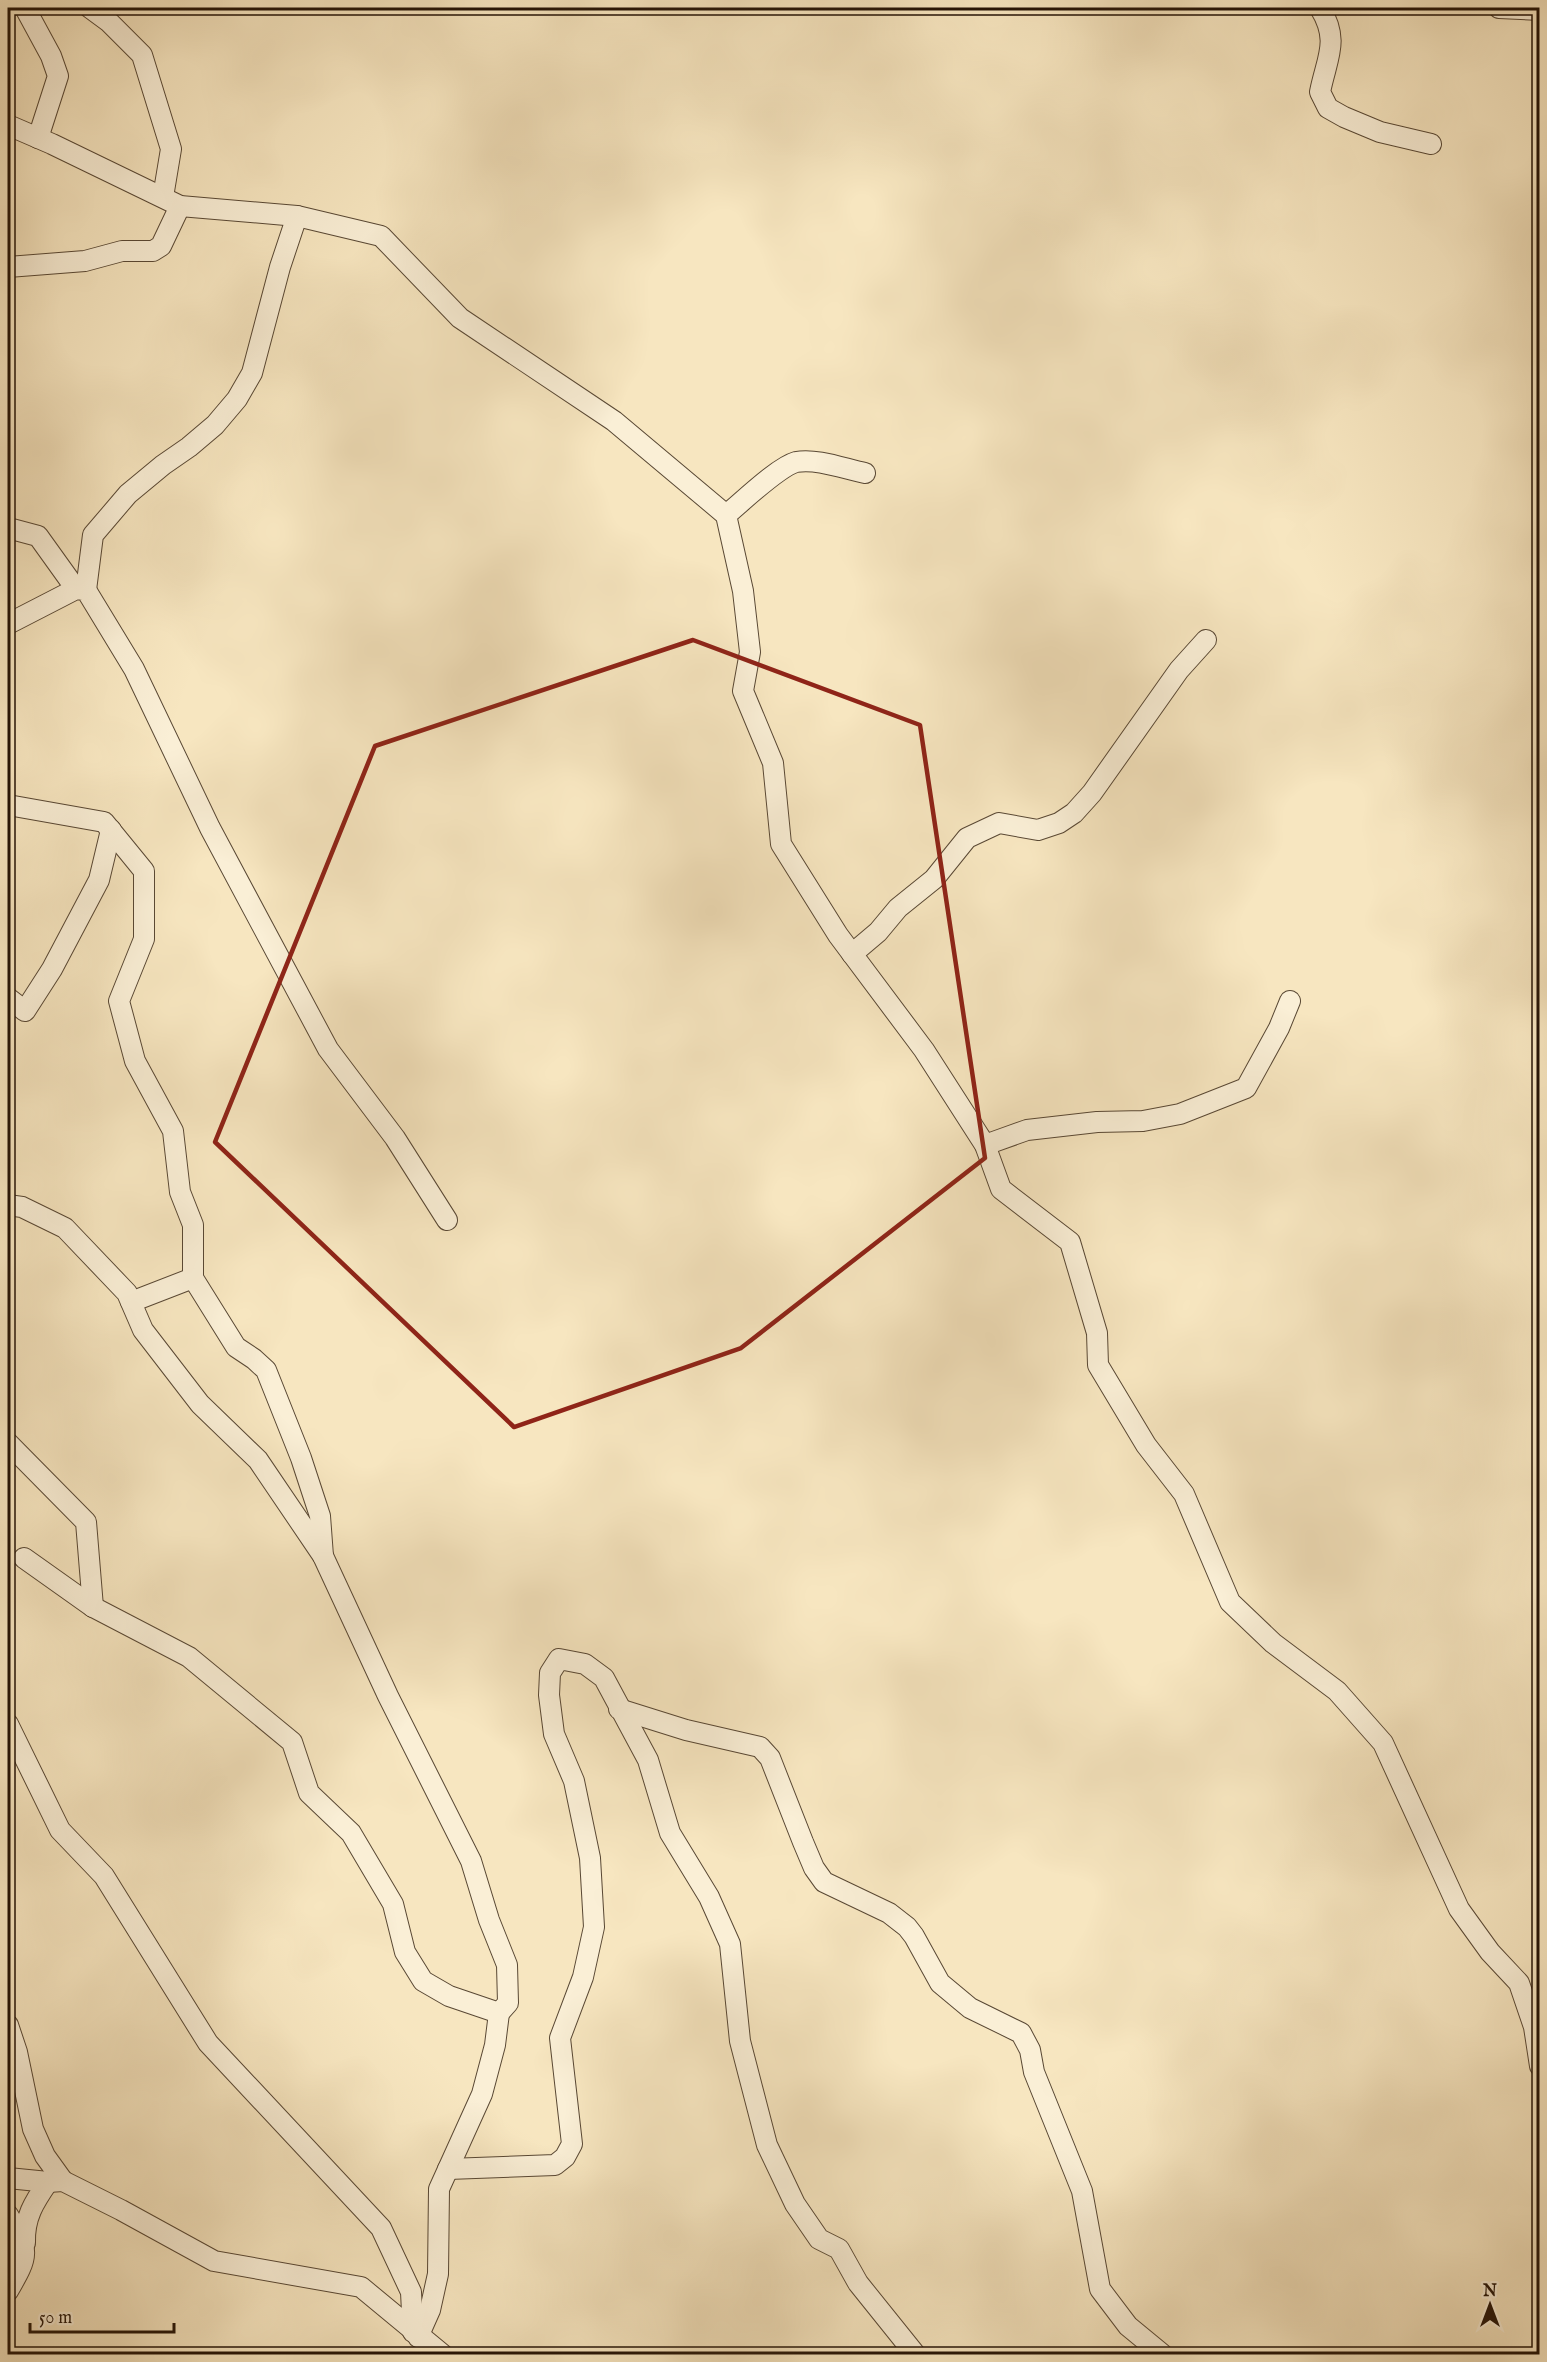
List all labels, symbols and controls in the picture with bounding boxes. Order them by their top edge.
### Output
north arrow [1460,2275,1520,2335]
text: N [1482,2282,1497,2302]
scale bar [30,2296,174,2334]
text: 50 m [39,2307,72,2330]

